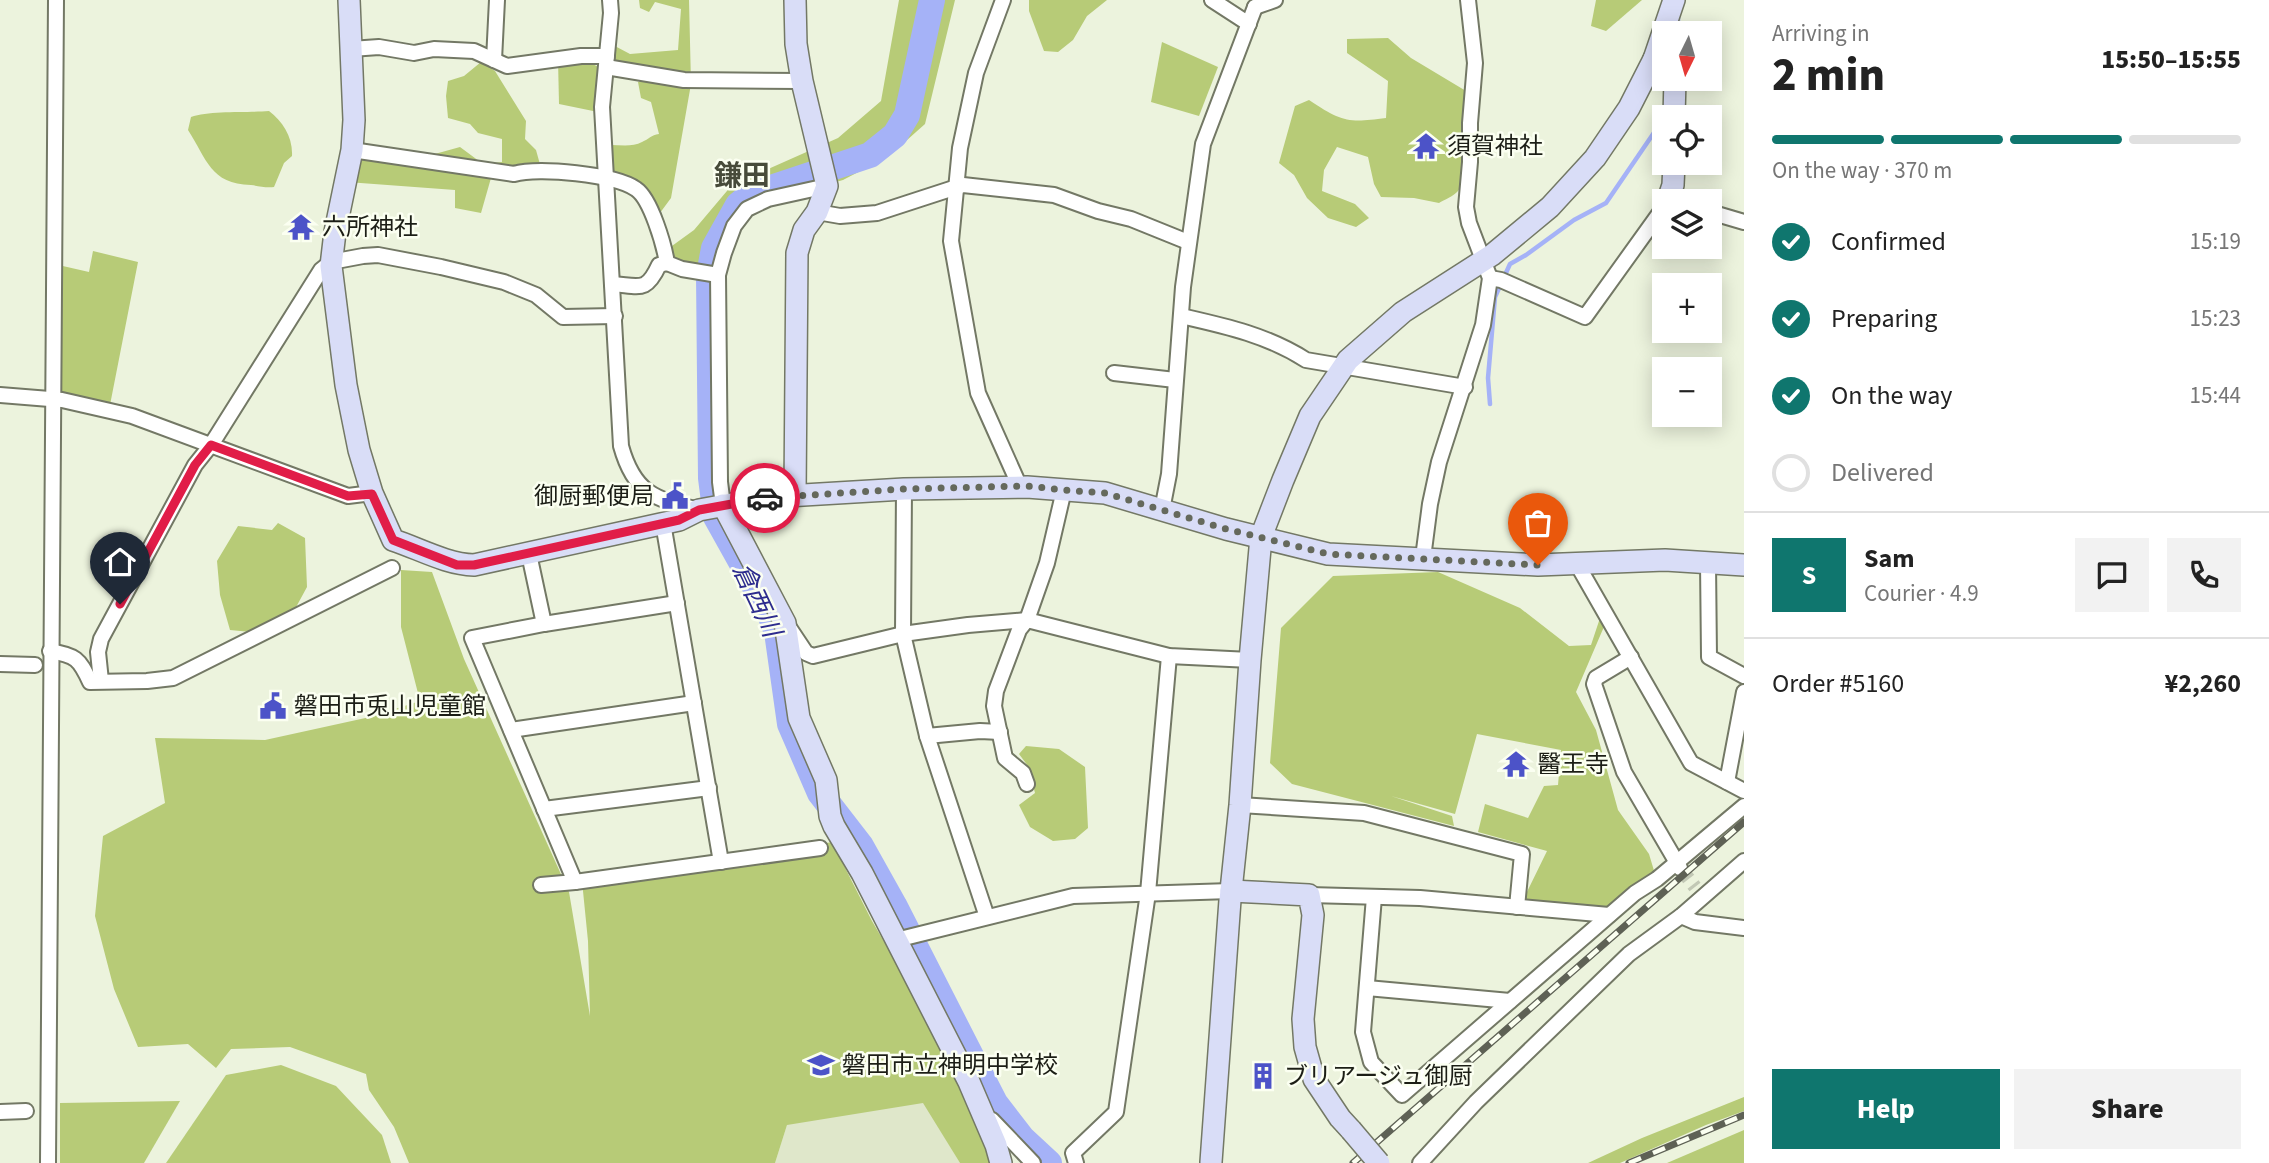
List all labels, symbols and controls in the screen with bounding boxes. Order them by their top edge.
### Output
text: Arriving in [1772,17,1870,50]
north arrow [1652,21,1722,91]
map controls [1652,21,1722,427]
text: 15:50–15:55 [2101,41,2241,78]
text: 2 min [1772,43,1885,108]
button: locate [1652,105,1722,175]
place label: 須賀神社 [1447,129,1543,164]
temple icon: 須賀神社 [1411,131,1441,161]
text: On the way · 370 m [1772,154,1952,187]
district label: 鎌田 [714,156,770,196]
button: layers [1652,189,1722,259]
place label: 六所神社 [322,210,418,245]
temple icon: 六所神社 [286,212,316,242]
icon: check [1772,223,1810,261]
text: Confirmed [1831,223,1946,260]
text: 15:19 [2190,225,2241,258]
button: + [1652,273,1722,343]
icon: check [1772,300,1810,338]
text: Preparing [1831,300,1937,337]
text: 15:23 [2190,302,2241,335]
button: − [1652,357,1722,427]
icon: check [1772,377,1810,415]
text: On the way [1831,377,1952,414]
text: 15:44 [2190,379,2241,412]
text: Delivered [1831,454,1934,491]
courier [730,463,800,533]
place label: 御厨郵便局 [534,479,654,514]
icon: car [746,479,784,517]
public building icon: 御厨郵便局 [660,481,690,511]
pin [1508,493,1568,565]
icon: bag [1519,504,1557,542]
pin [90,532,150,604]
button: chat [2075,538,2149,612]
button: phone [2167,538,2241,612]
text: Sam [1864,540,1914,577]
icon: home [101,543,139,581]
water label: 倉西川 [724,557,792,646]
text: S [1802,557,1816,594]
text: Courier · 4.9 [1864,577,1979,610]
text: Order #5160 [1772,665,1904,702]
text: ¥2,260 [2165,665,2241,702]
place label: 磐田市兎山児童館 [294,689,486,724]
public building icon: 磐田市兎山児童館 [258,691,288,721]
place label: 醫王寺 [1537,747,1609,782]
temple icon: 醫王寺 [1501,749,1531,779]
place label: 磐田市立神明中学校 [842,1048,1058,1083]
school or university icon: 磐田市立神明中学校 [806,1050,836,1080]
place label: ブリアージュ御厨 [1284,1059,1472,1094]
building icon: ブリアージュ御厨 [1248,1061,1278,1091]
button: Help [1772,1069,2000,1149]
button: Share [2014,1069,2241,1149]

